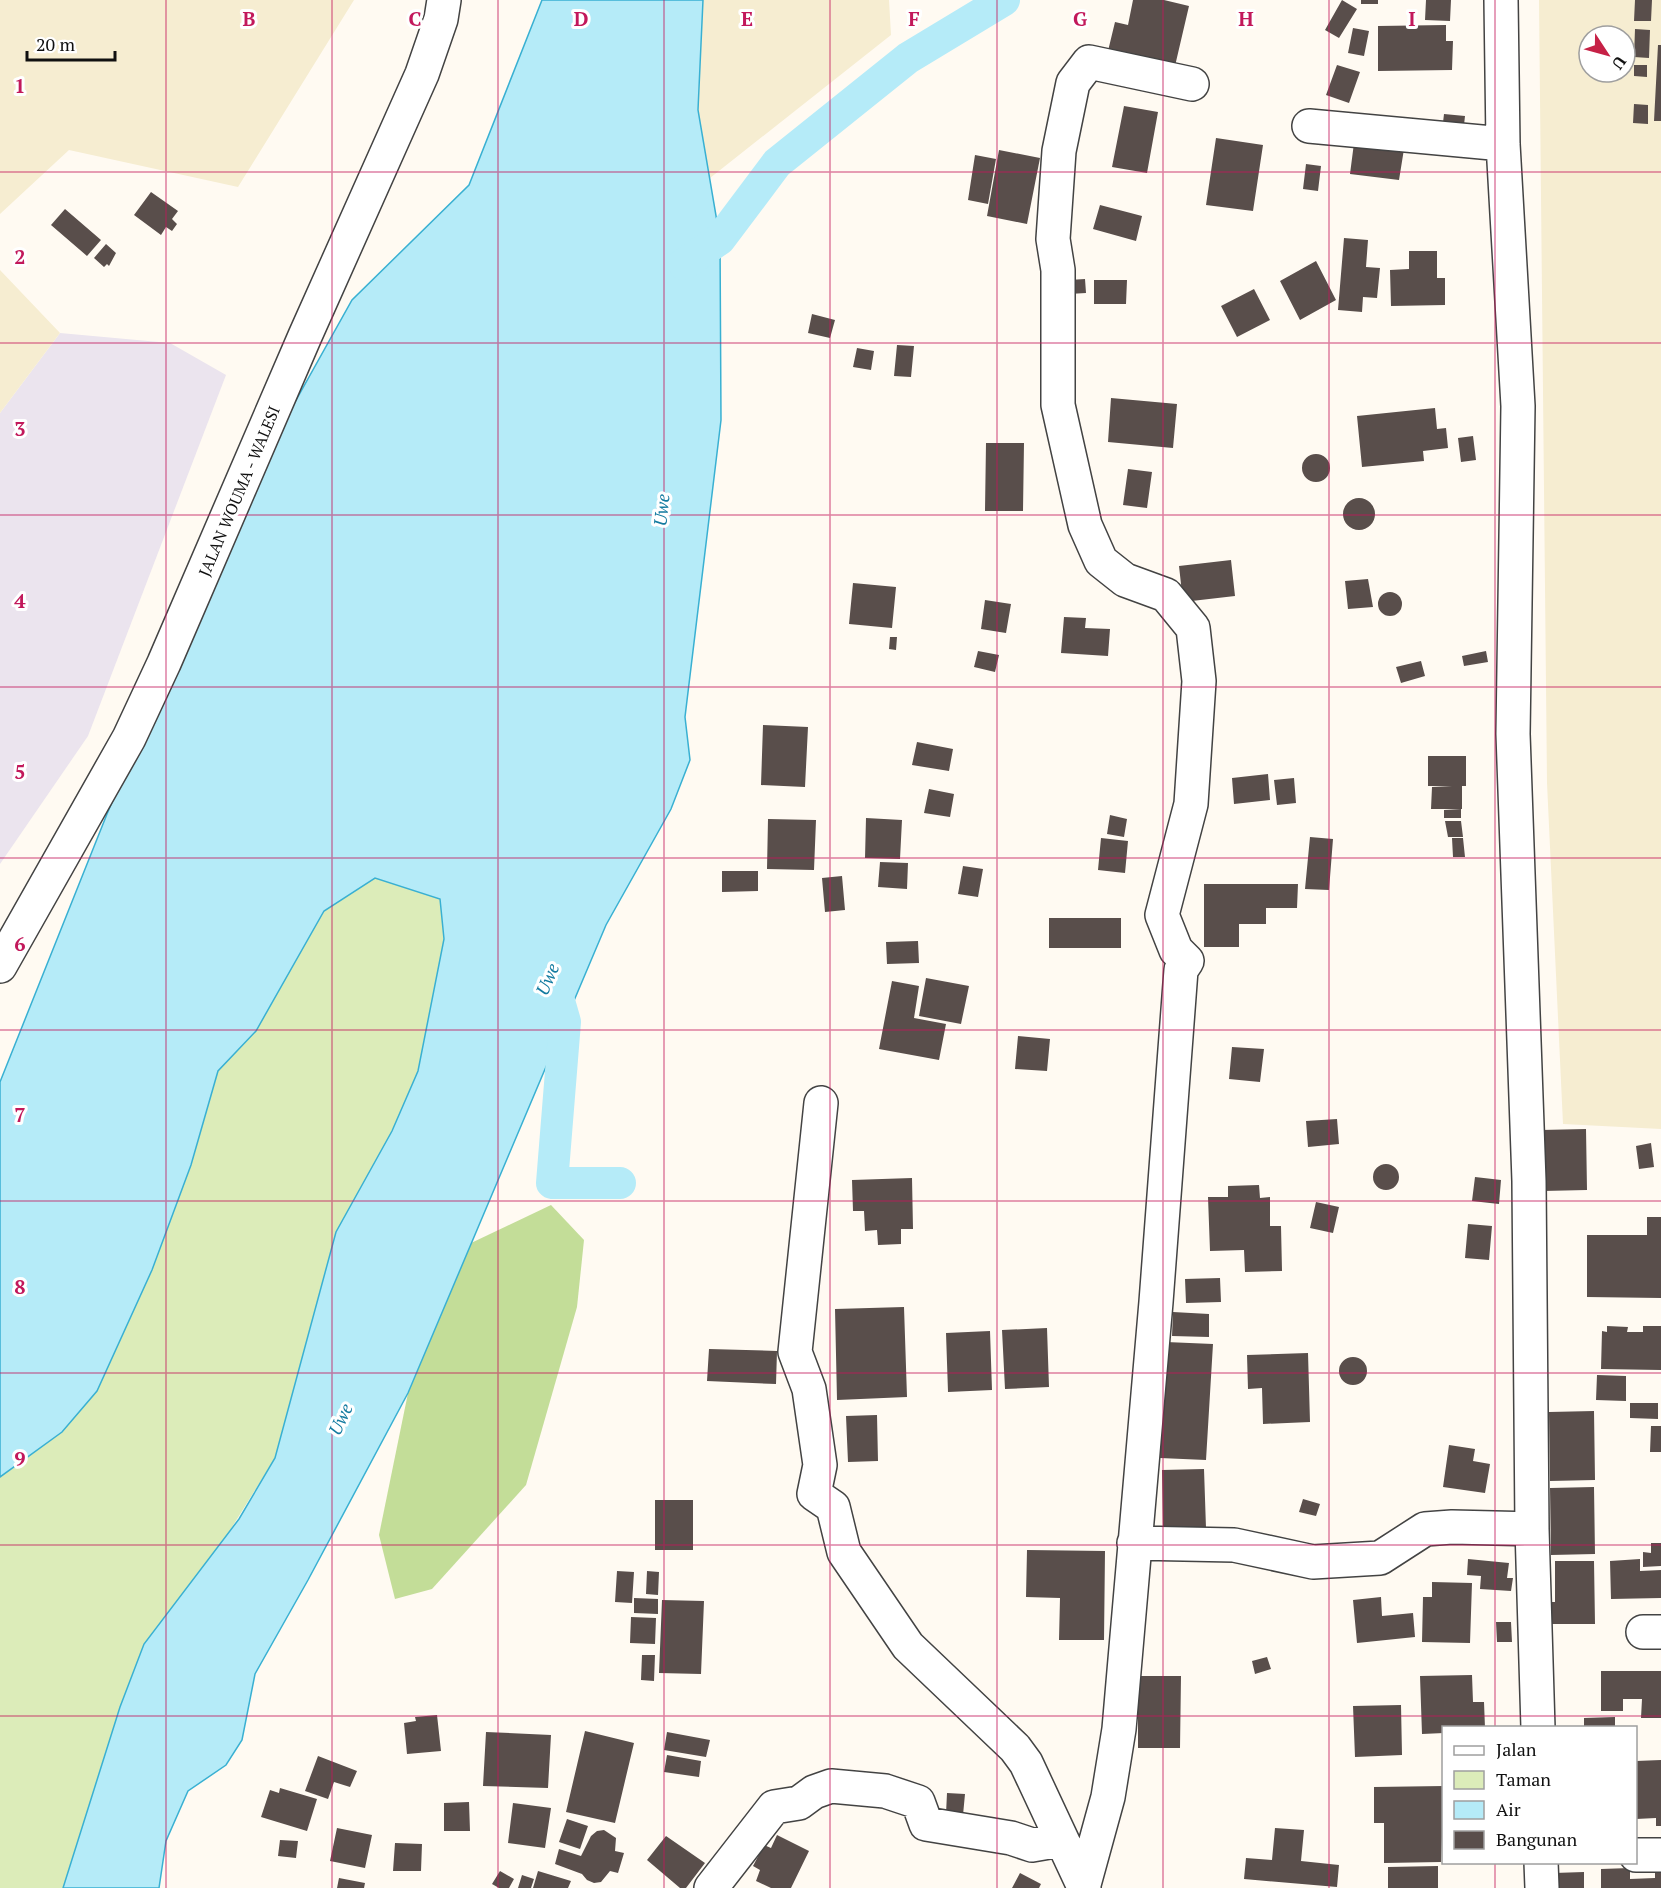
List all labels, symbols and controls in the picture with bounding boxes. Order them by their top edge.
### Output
text: B [243,5,256,32]
text: C [408,5,422,32]
text: D [574,5,588,32]
text: E [741,5,753,32]
text: F [908,5,920,32]
text: G [1073,5,1087,32]
text: H [1238,5,1254,32]
text: I [1408,5,1416,32]
scale bar [27,24,116,62]
north arrow [1577,24,1637,84]
text: 20 m [36,32,76,56]
text: U [1607,52,1631,74]
text: 1 [14,72,26,99]
text: 2 [14,243,26,270]
street label: JALAN WOUMA - WALESI [193,402,285,580]
text: 3 [14,415,26,442]
water label: Uwe [647,493,675,527]
text: 4 [14,587,26,614]
text: 5 [14,758,26,785]
text: 6 [14,930,26,957]
water label: Uwe [530,959,564,999]
text: 7 [14,1101,26,1128]
text: 8 [14,1273,26,1300]
water label: Uwe [322,1399,358,1439]
text: 9 [14,1445,26,1472]
legend [1442,1726,1637,1864]
text: Jalan [1496,1737,1537,1761]
text: Taman [1496,1767,1551,1791]
text: Air [1496,1797,1521,1821]
text: Bangunan [1496,1827,1577,1851]

